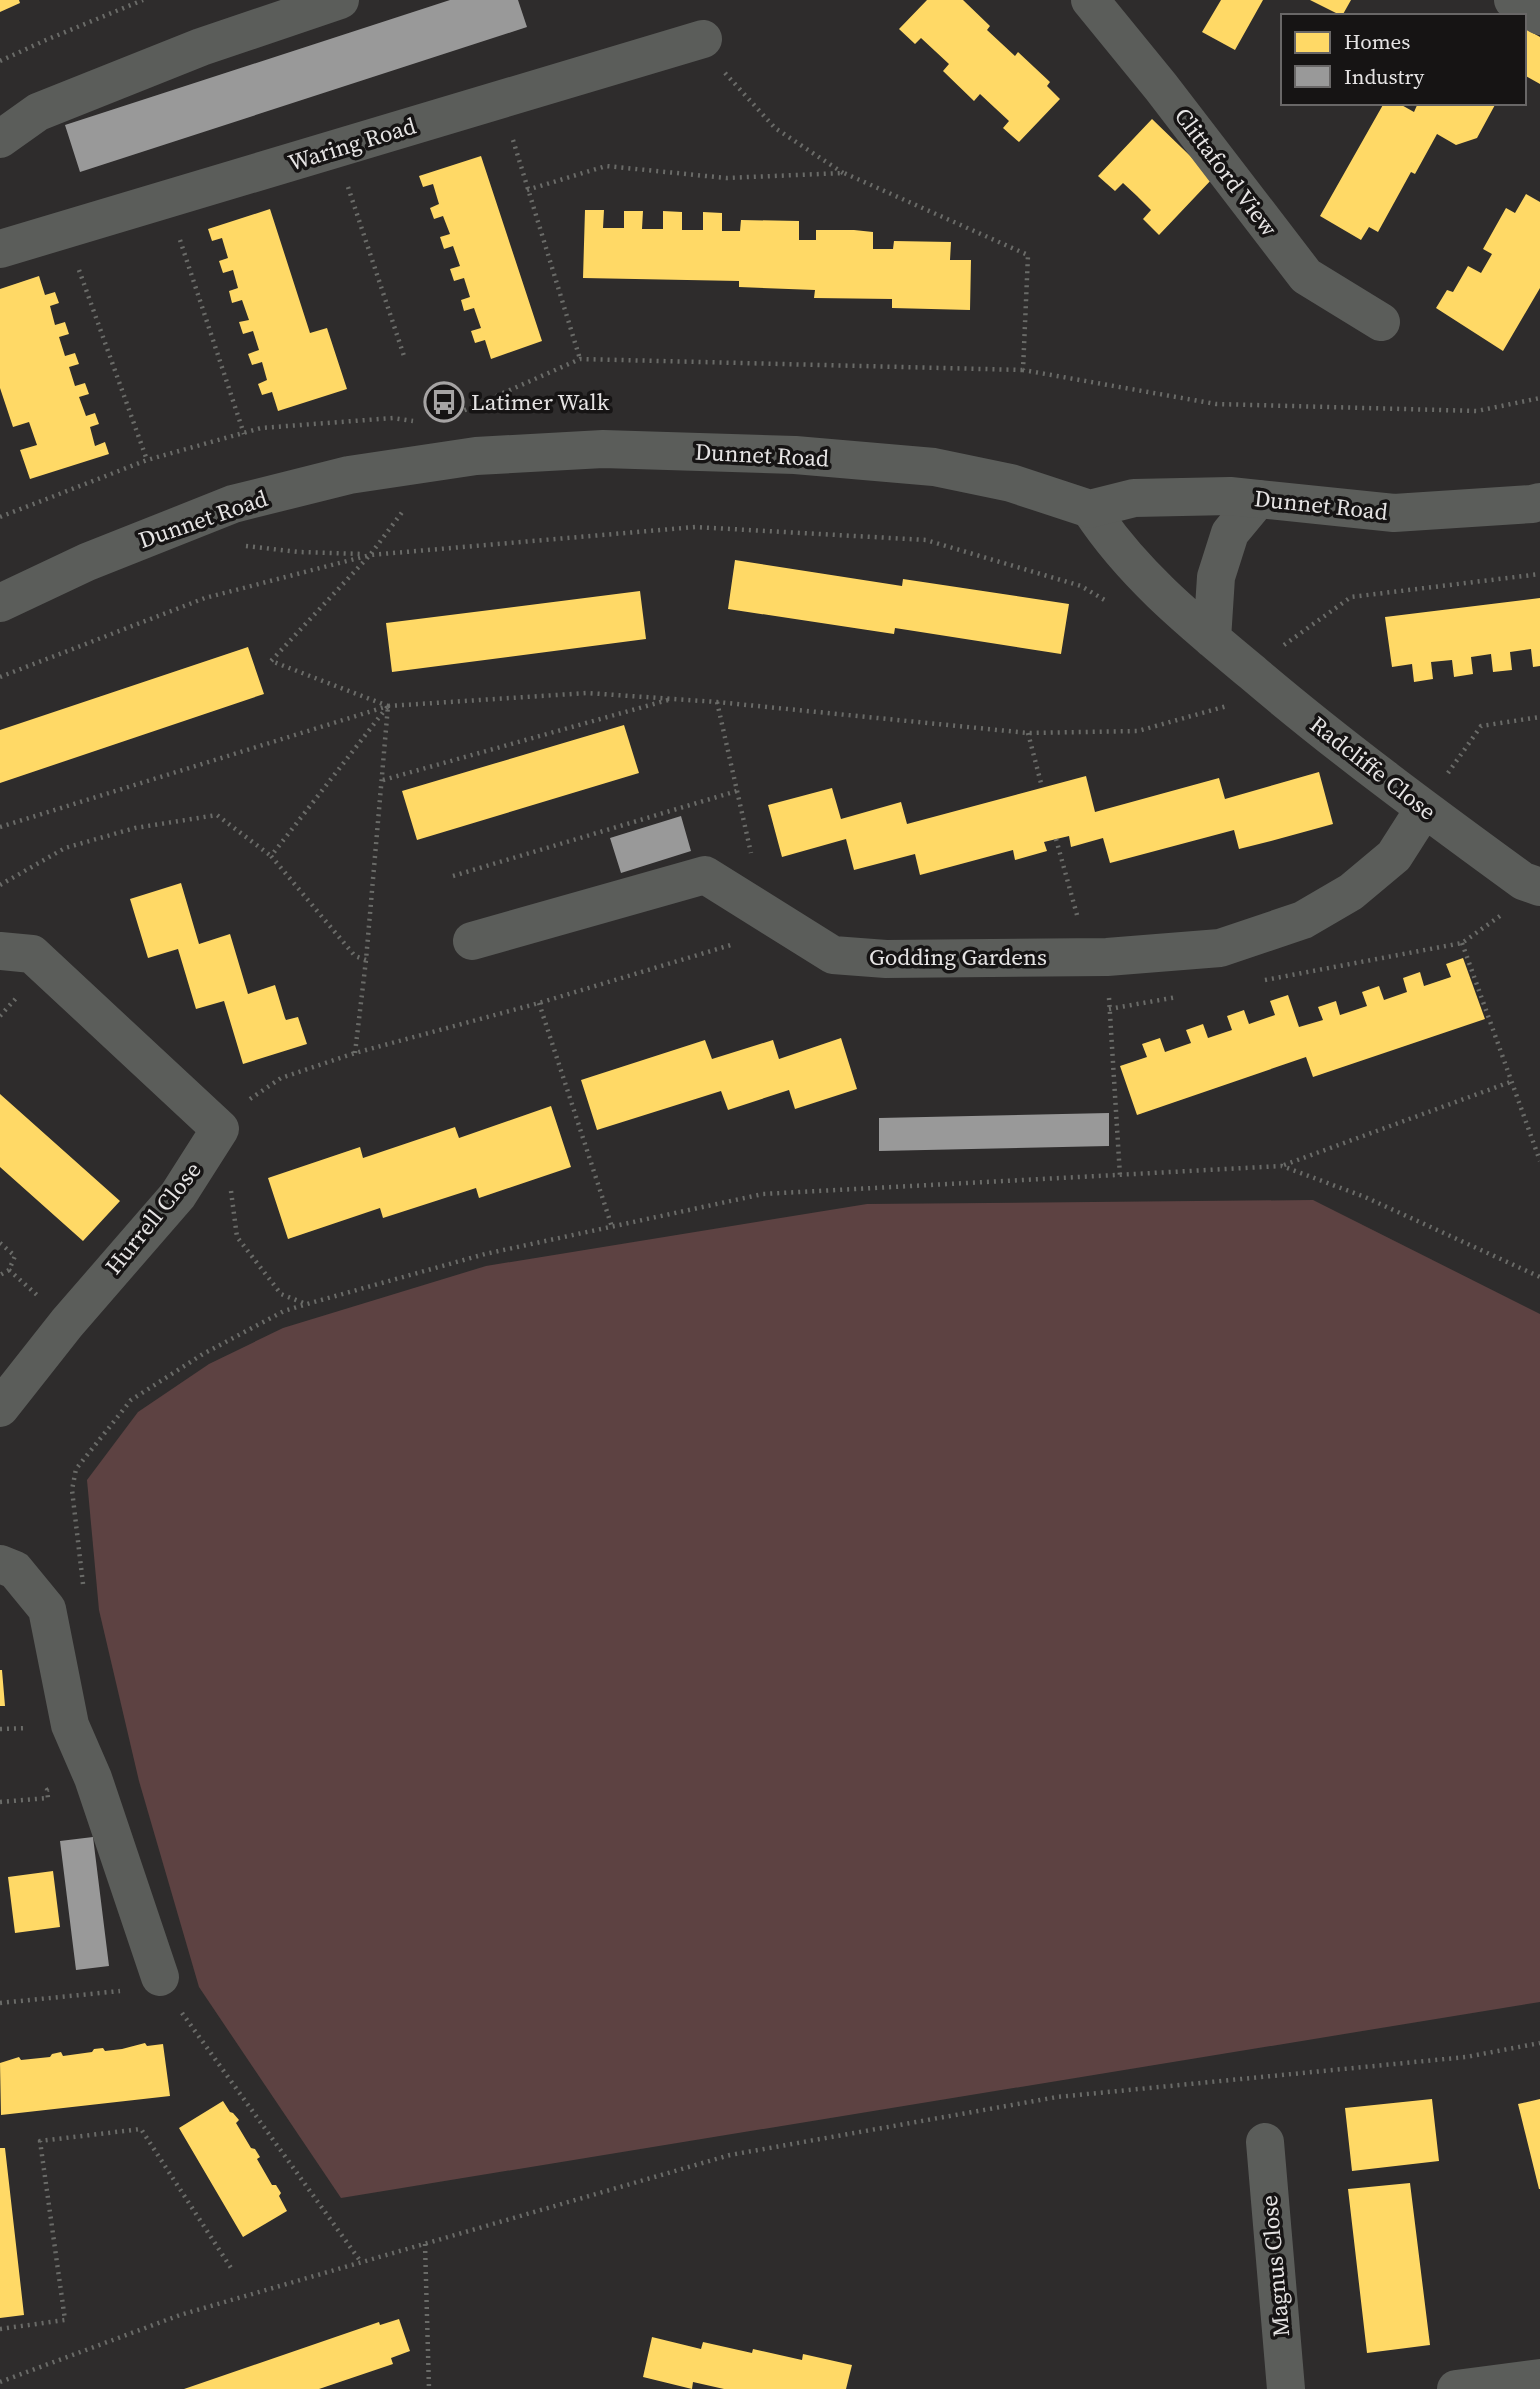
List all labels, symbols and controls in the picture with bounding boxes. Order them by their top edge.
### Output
legend [1281,14,1526,105]
text: Homes [1344,27,1410,56]
text: Industry [1344,62,1424,91]
street label: Clittaford View [1167,101,1285,243]
street label: Waring Road [284,109,420,179]
bus stop icon: Latimer Walk [423,381,465,423]
place label: Latimer Walk [471,386,610,418]
street label: Dunnet Road [694,436,830,474]
street label: Dunnet Road [134,482,272,556]
street label: Dunnet Road [1253,482,1389,528]
street label: Radcliffe Close [1303,709,1443,827]
street label: Godding Gardens [869,941,1047,973]
street label: Hurrell Close [98,1155,208,1281]
street label: Magnus Close [1253,2194,1297,2338]

